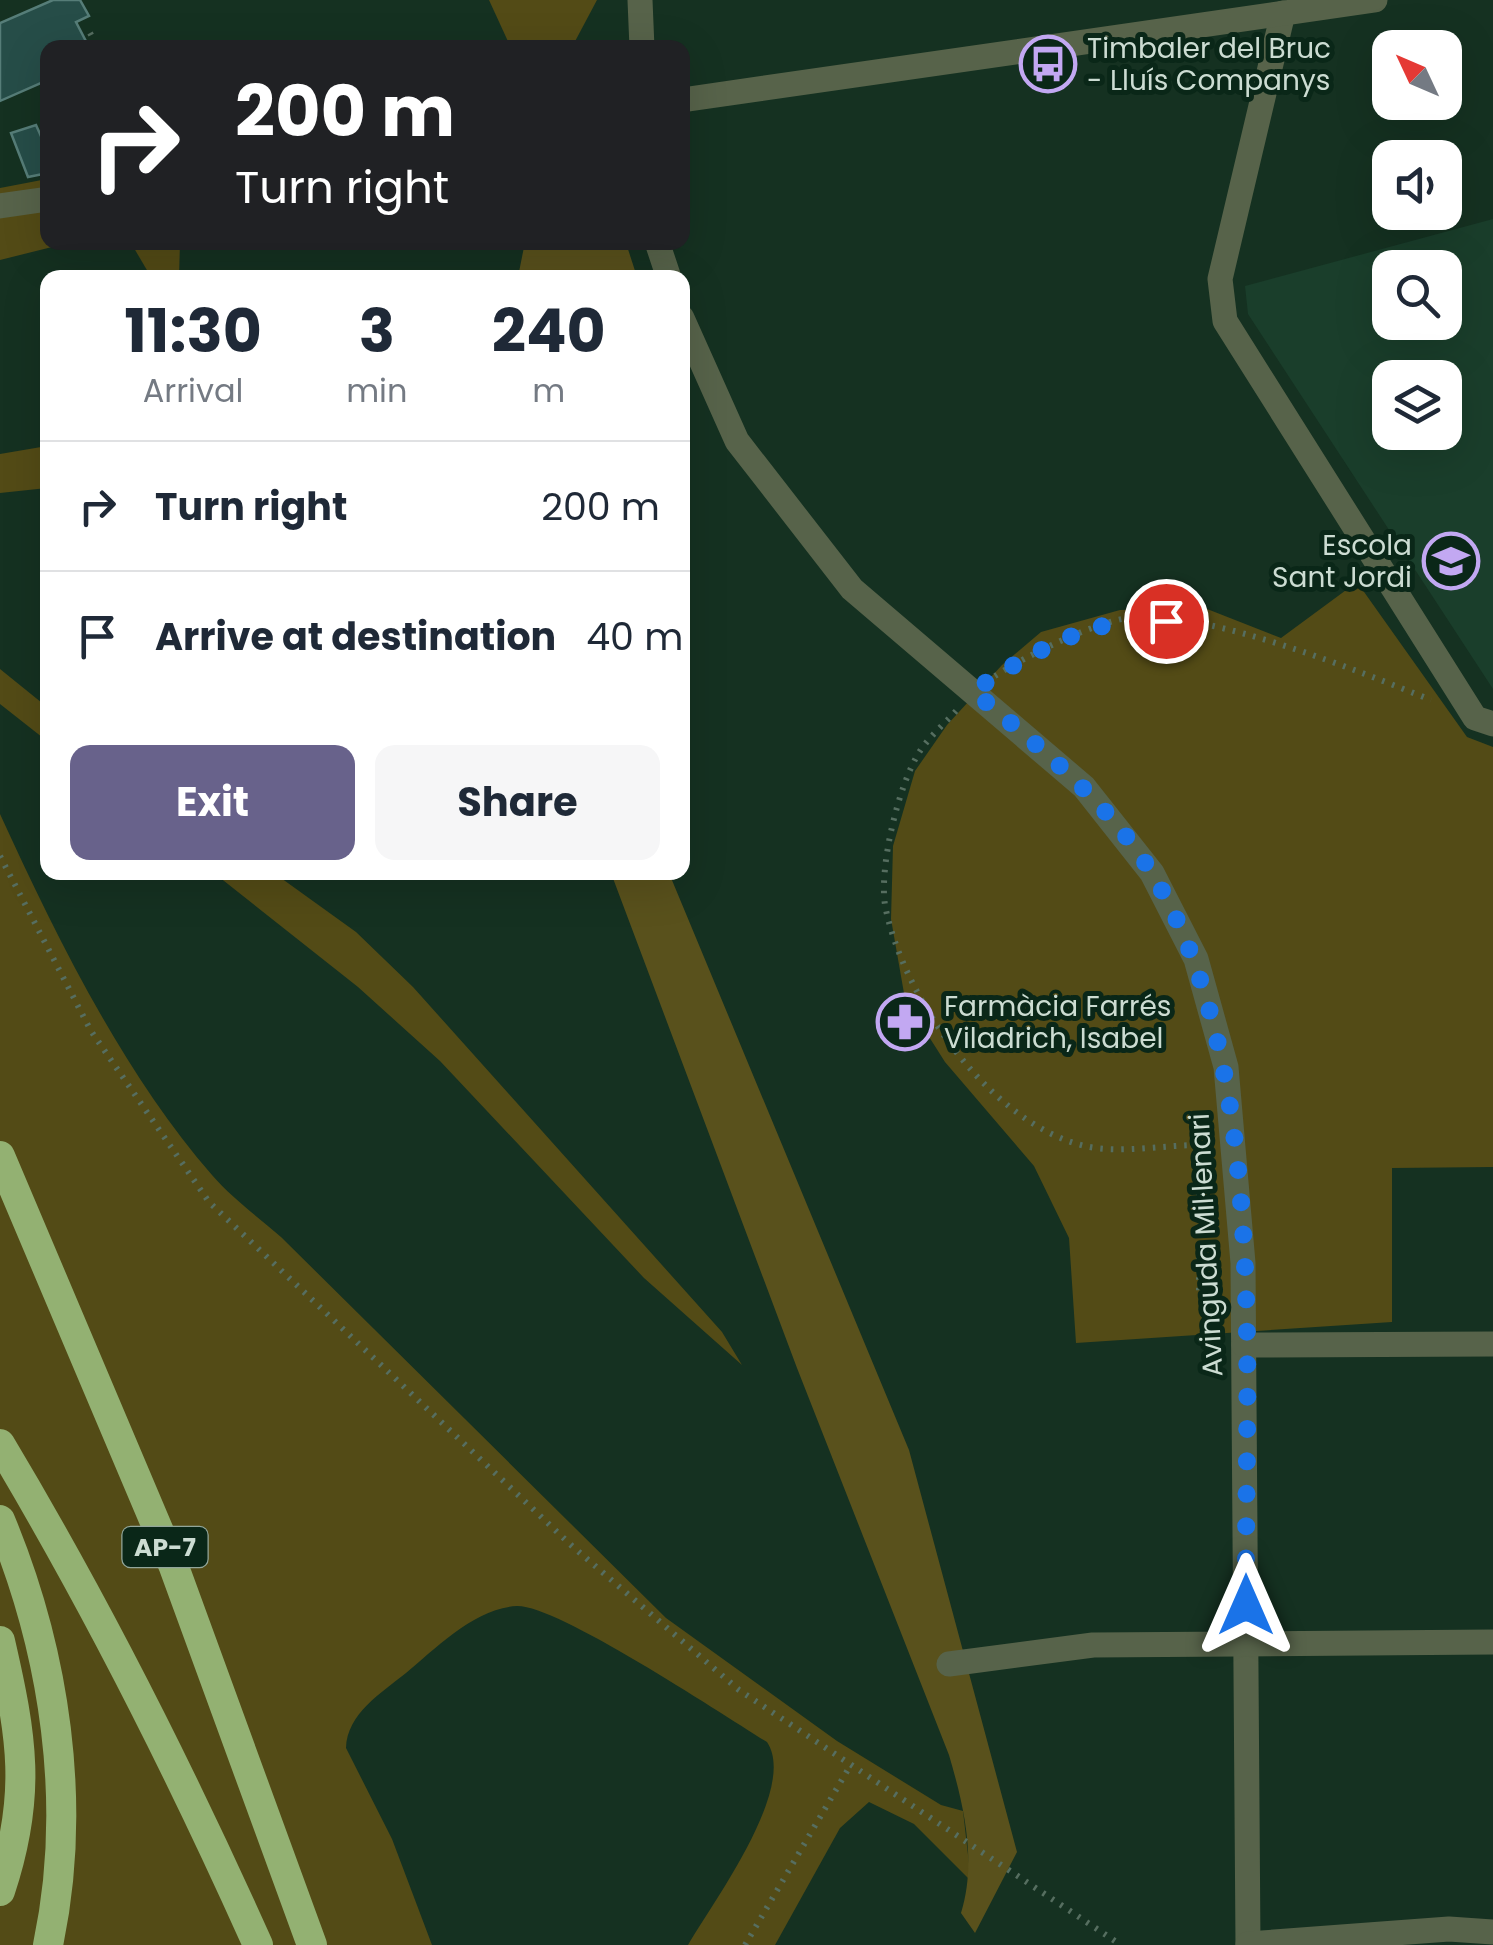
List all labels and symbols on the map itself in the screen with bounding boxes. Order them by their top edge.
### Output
place label: Timbaler del Bruc - Lluís Companys [1087,29,1331,100]
north arrow [1372,30,1462,120]
bus stop icon: Timbaler del Bruc - Lluís Companys [1018,34,1078,94]
place label: Escola Sant Jordi [1272,526,1412,597]
school or university icon: Escola Sant Jordi [1421,531,1481,591]
pin [1124,579,1209,664]
place label: Farmàcia Farrés Viladrich, Isabel [944,987,1171,1058]
pharmacy icon: Farmàcia Farrés Viladrich, Isabel [875,992,935,1052]
street label: Avinguda Mil·lenari [1180,1112,1232,1378]
road number: AP-7 [122,1527,208,1567]
position arrow [1194,1553,1298,1657]

